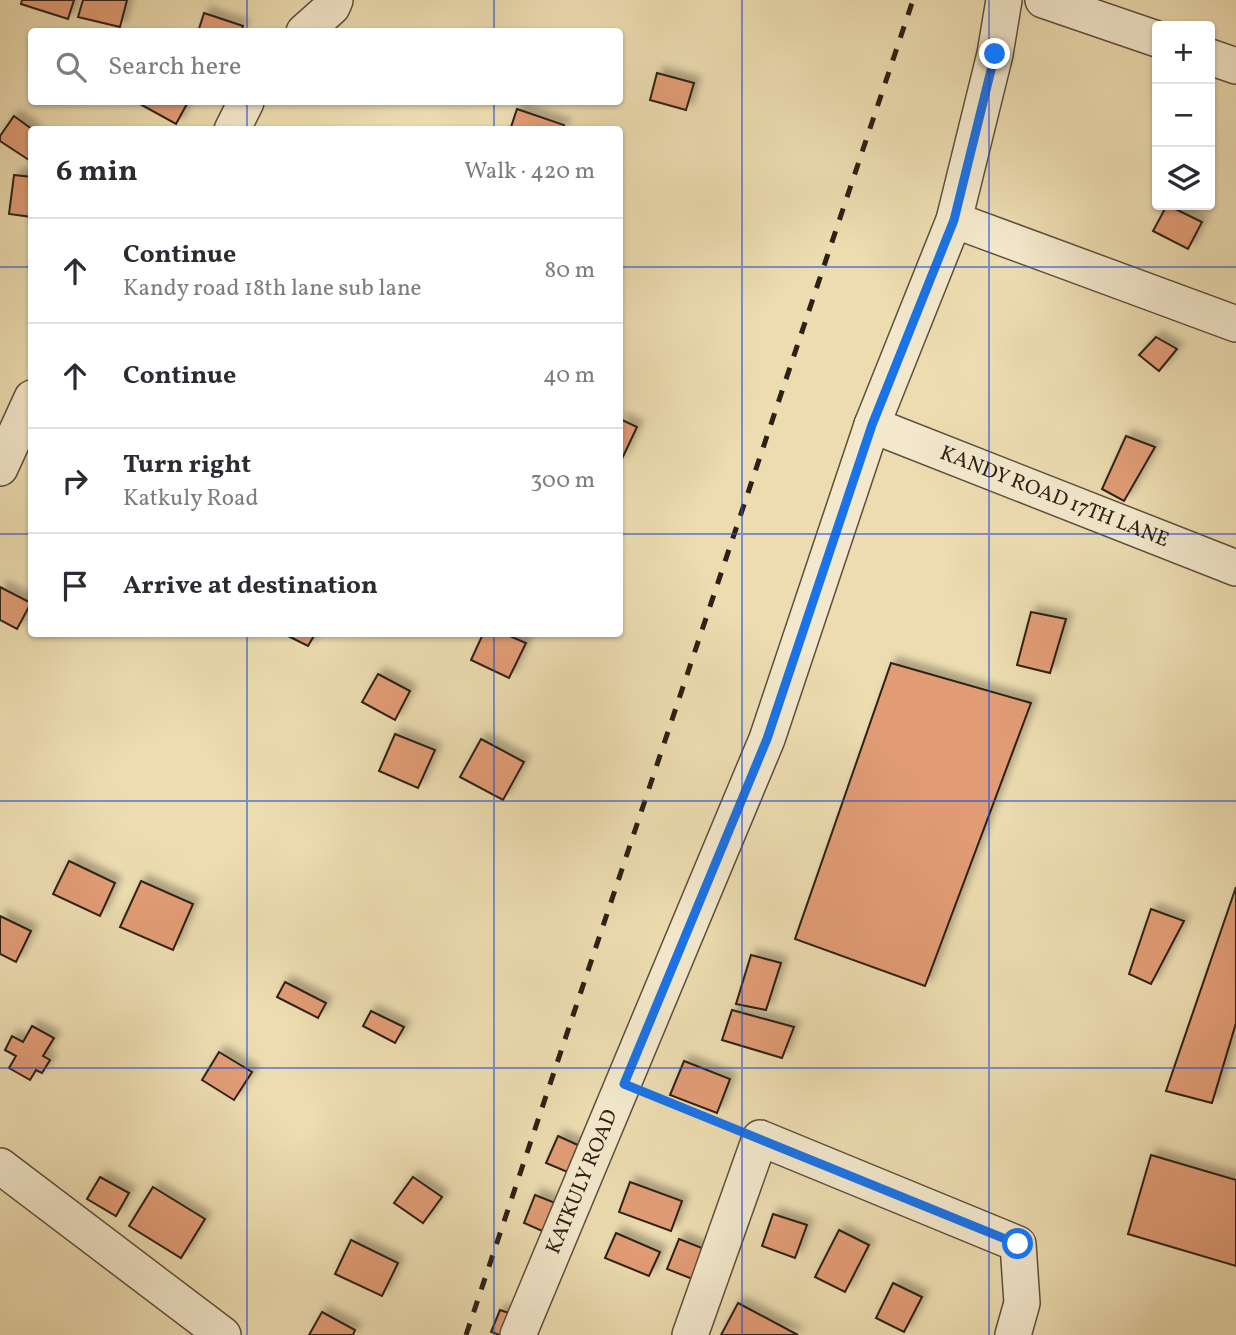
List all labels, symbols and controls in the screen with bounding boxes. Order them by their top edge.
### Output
map controls [1152,21,1215,210]
button: + [1152,21,1215,84]
search box [28,28,623,105]
route end [979,38,1010,69]
icon: search [52,48,90,86]
text: Search here [108,49,241,85]
button: − [1152,84,1215,147]
button: layers [1152,147,1215,210]
text: 6 min [56,151,138,193]
text: Walk · 420 m [464,156,595,188]
text: Continue [123,237,236,273]
icon: ahead [56,252,94,290]
text: 80 m [545,255,595,287]
text: Kandy road 18th lane sub lane [123,273,422,305]
icon: ahead [56,357,94,395]
text: Continue [123,358,236,394]
text: 40 m [543,360,595,392]
street label: KANDY ROAD 17TH LANE [936,439,1173,555]
text: Turn right [123,447,251,483]
icon: right [56,462,94,500]
text: 300 m [531,465,595,497]
text: Katkuly Road [123,483,258,515]
icon: arrive [56,567,94,605]
text: Arrive at destination [123,568,378,604]
street label: KATKULY ROAD [539,1105,625,1259]
route start [1002,1228,1033,1259]

